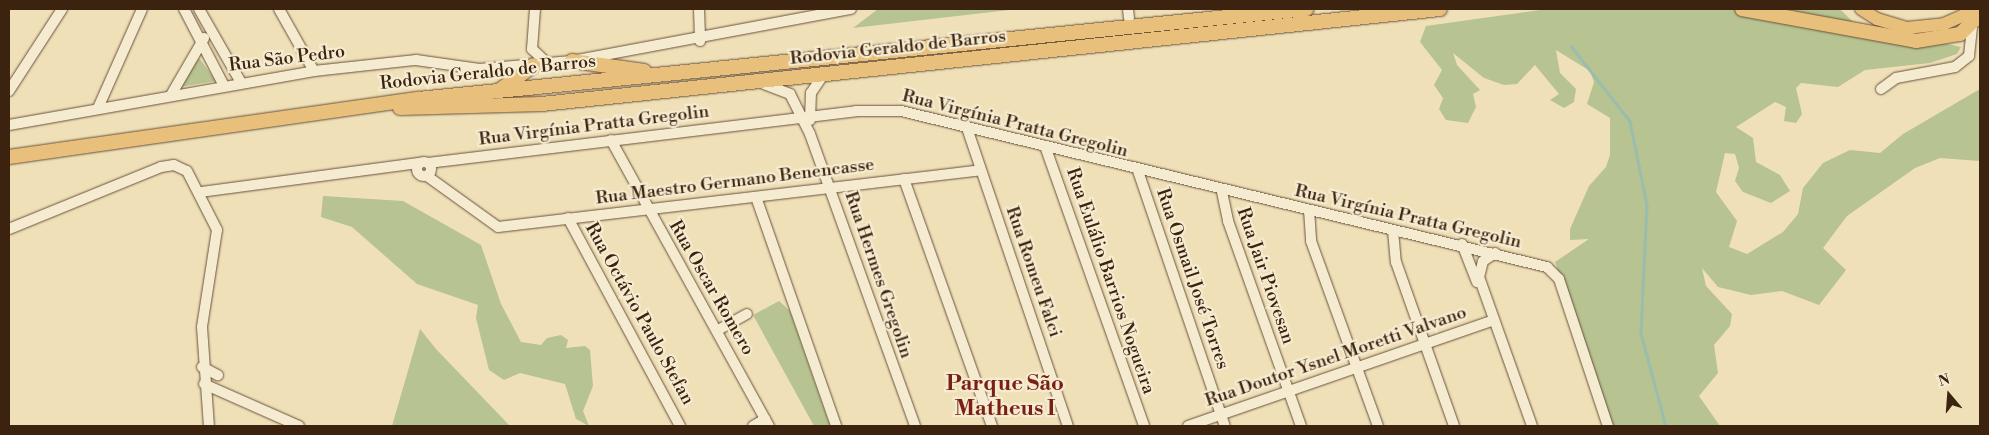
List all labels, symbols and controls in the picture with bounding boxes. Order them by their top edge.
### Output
street label: Rodovia Geraldo de Barros [789,26,1007,70]
street label: Rua São Pedro [228,41,346,77]
street label: Rodovia Geraldo de Barros [379,51,597,95]
street label: Rua Virgínia Pratta Gregolin [900,85,1130,163]
street label: Rua Virgínia Pratta Gregolin [478,101,710,151]
street label: Rua Maestro Germano Benencasse [594,154,876,210]
street label: Rua Eulálio Barrios Nogueira [1061,165,1159,397]
street label: Rua Virgínia Pratta Gregolin [1293,180,1523,254]
street label: Rua Osmail José Torres [1151,186,1233,372]
street label: Rua Hermes Gregolin [839,189,917,361]
street label: Rua Romeu Falci [1001,204,1065,340]
street label: Rua Jair Piovesan [1231,205,1299,347]
street label: Rua Oscar Romero [664,217,758,359]
street label: Rua Octávio Paulo Stefan [580,219,698,409]
street label: Rua Doutor Ysnel Moretti Valvano [1202,302,1470,412]
district label: Parque São Matheus I [946,370,1064,422]
north arrow [1924,370,1974,420]
text: N [1936,370,1952,391]

